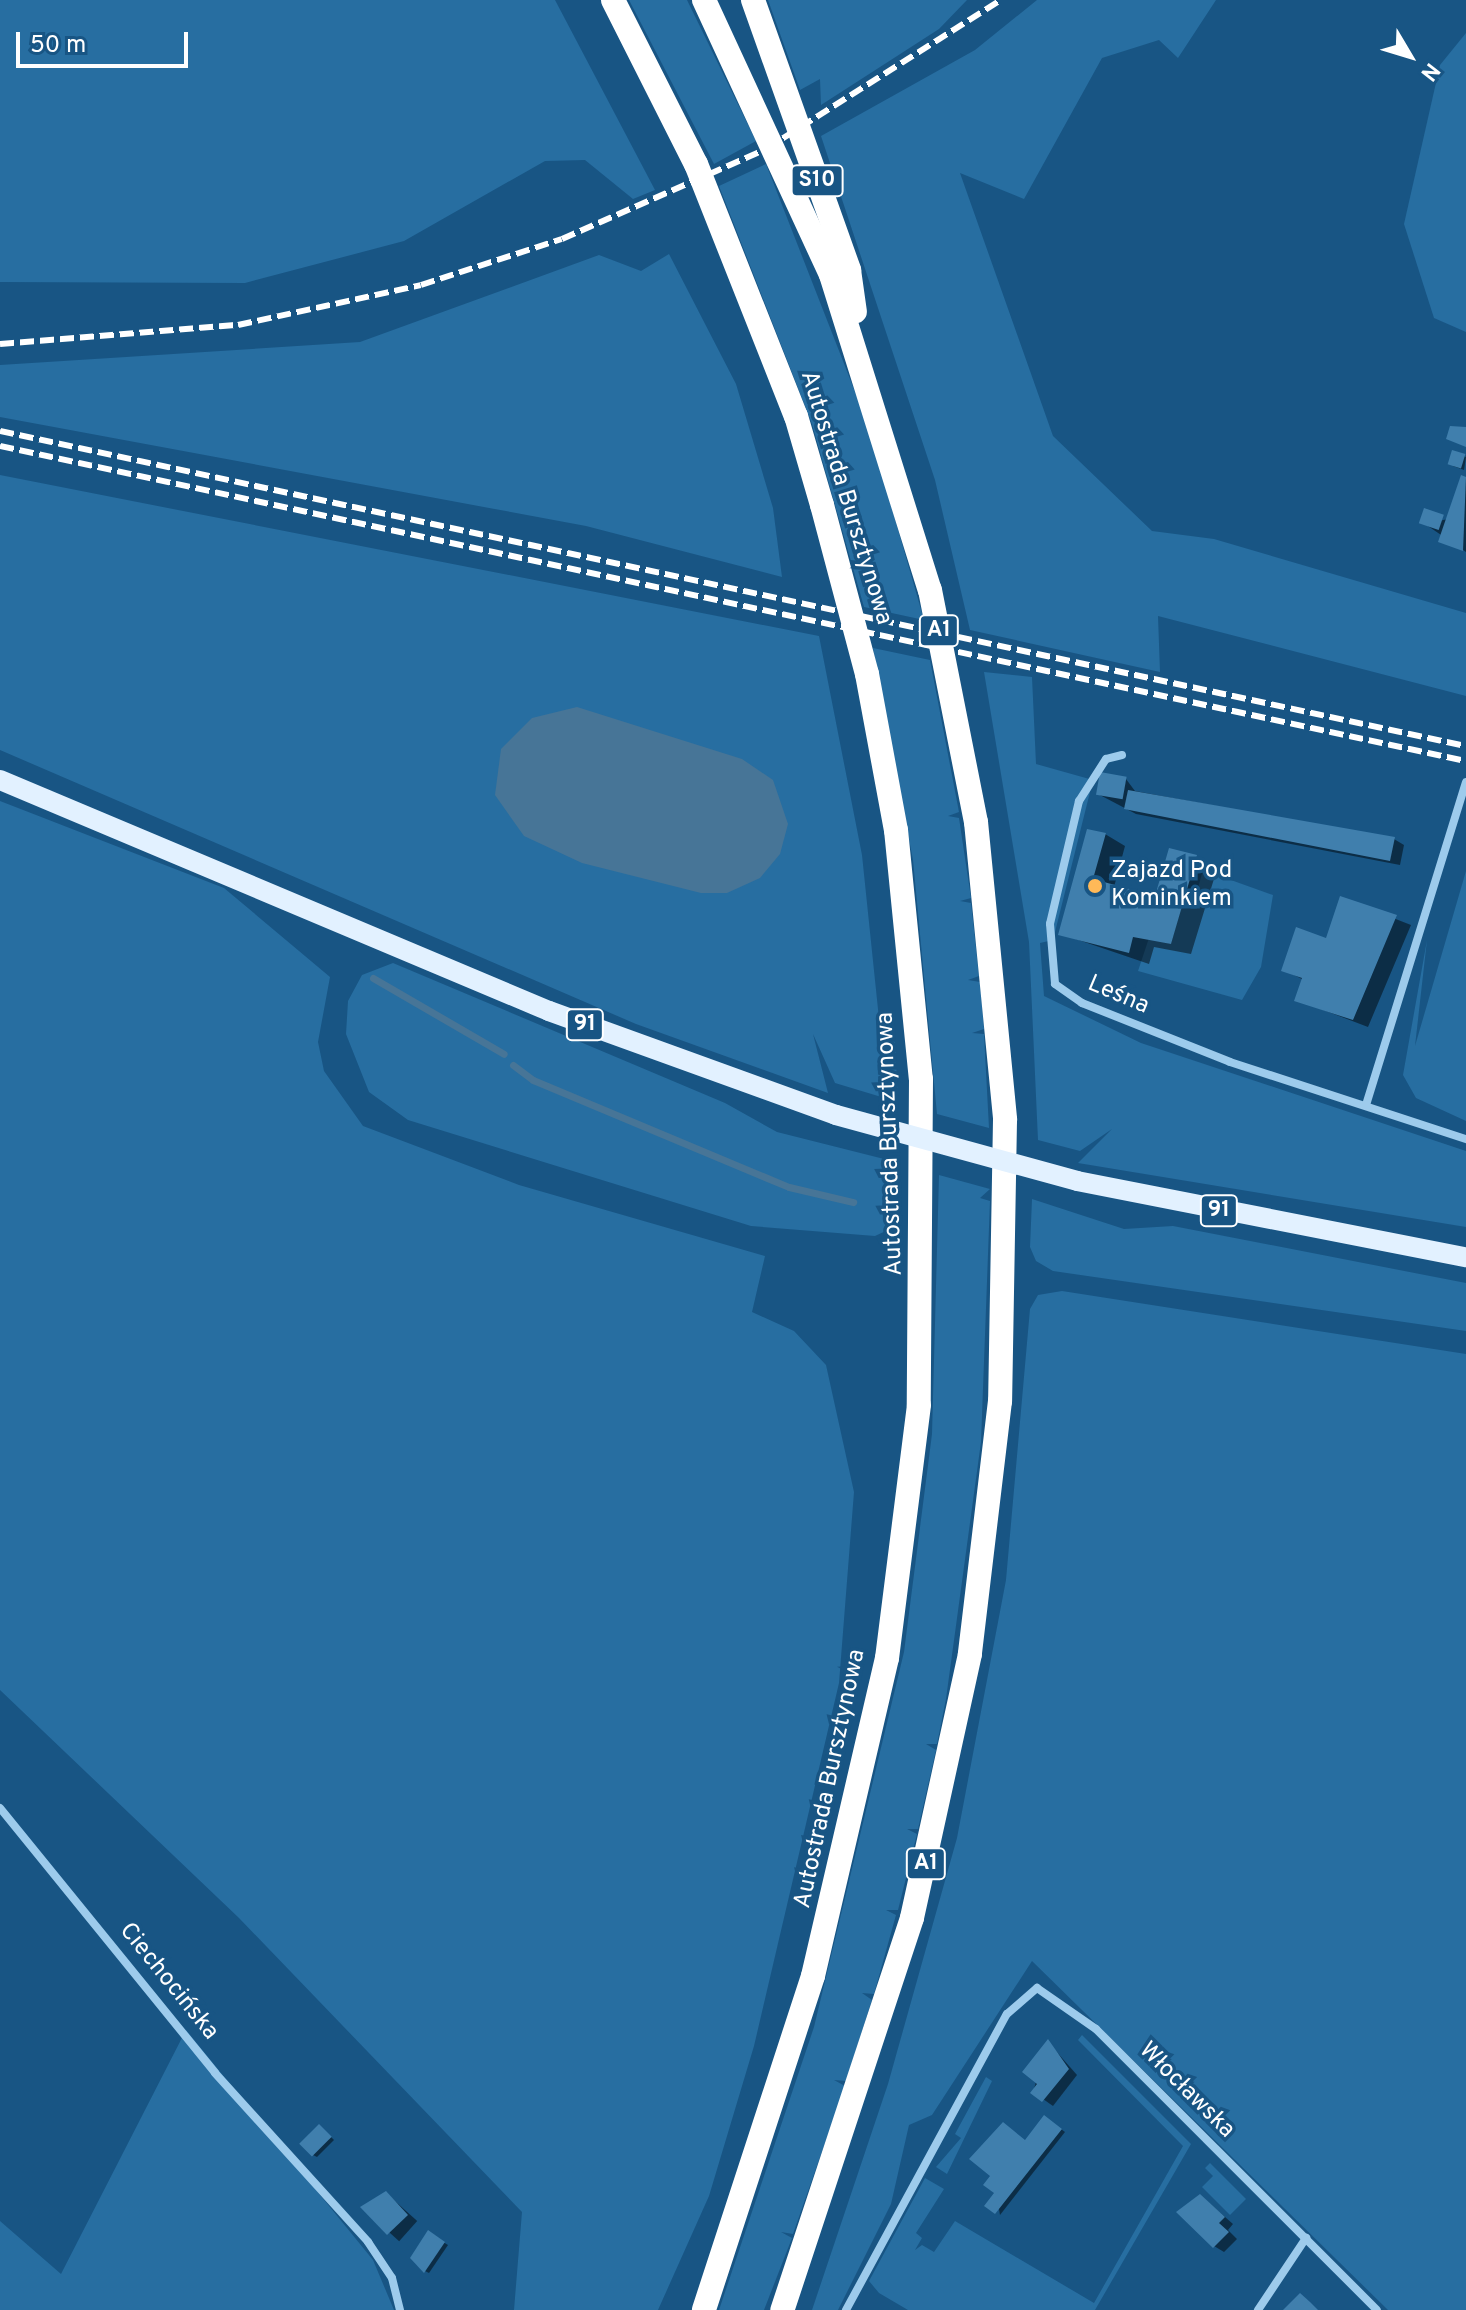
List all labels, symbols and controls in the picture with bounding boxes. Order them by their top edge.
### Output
scale bar [20,16,192,66]
north arrow [1370,16,1450,96]
text: 50 m [30,31,86,61]
text: N [1414,57,1445,86]
road number: S10 [789,163,845,199]
street label: Autostrada Bursztynowa [793,367,897,629]
road number: A1 [917,613,961,649]
place label: Zajazd Pod Kominkiem [1111,858,1232,914]
marker: Zajazd Pod Kominkiem [1086,877,1104,895]
street label: Leśna [1083,970,1153,1022]
road number: 91 [565,1007,605,1043]
street label: Autostrada Bursztynowa [872,1011,910,1277]
road number: 91 [1199,1193,1239,1229]
street label: Autostrada Bursztynowa [789,1647,873,1911]
road number: A1 [904,1846,948,1882]
street label: Ciechocińska [112,1918,224,2046]
street label: Włocławska [1132,2037,1240,2145]

